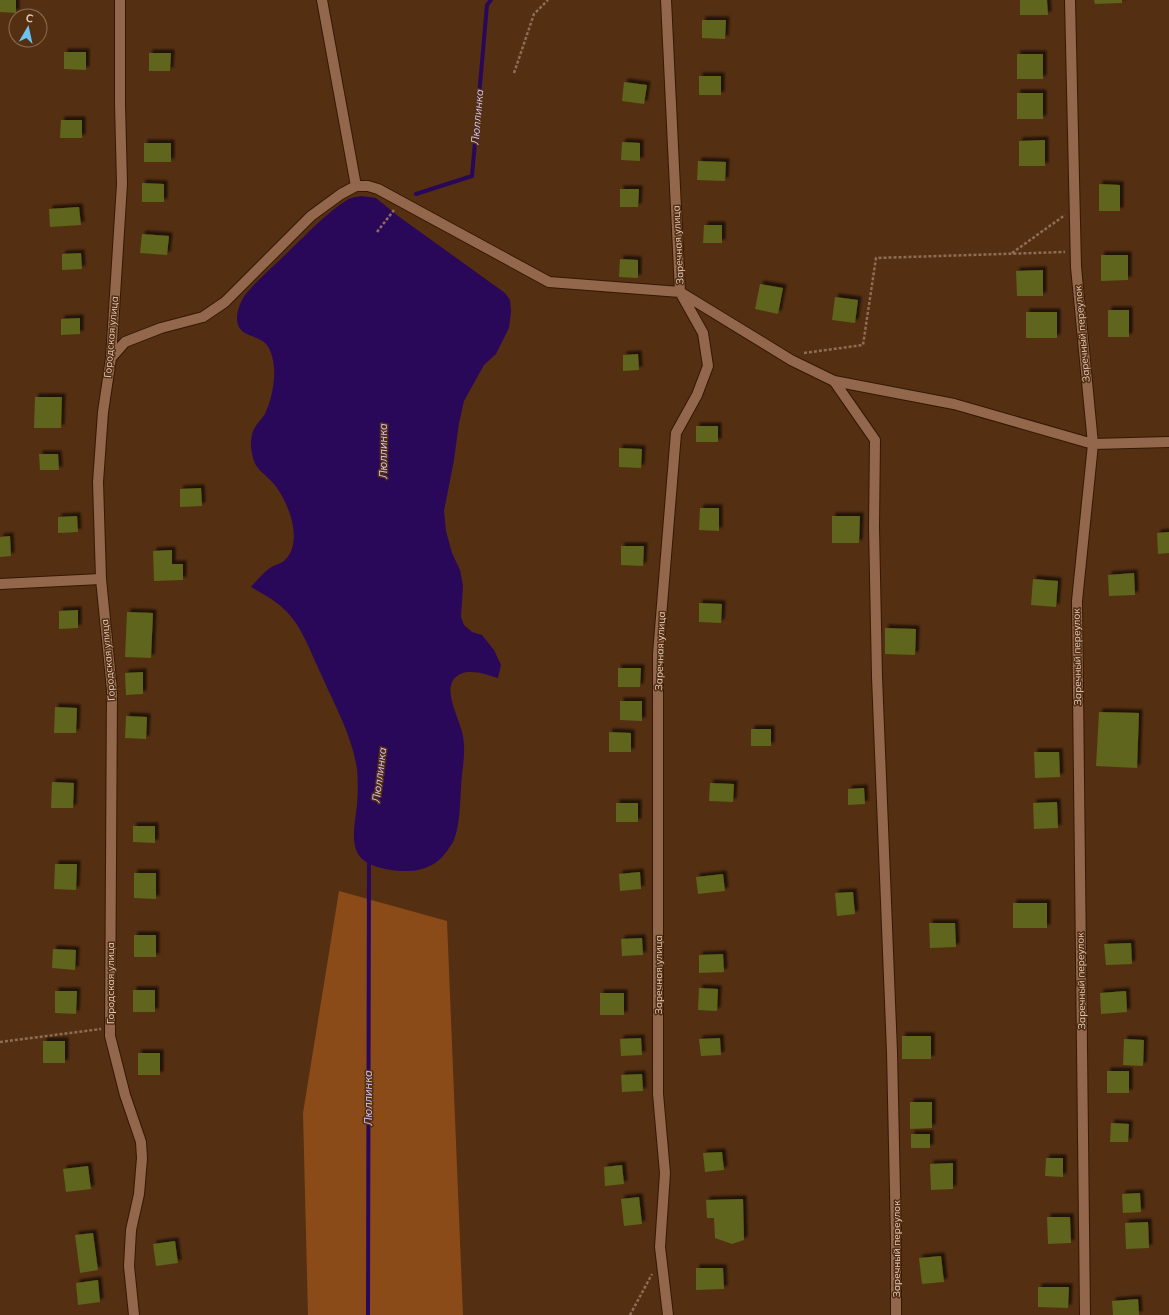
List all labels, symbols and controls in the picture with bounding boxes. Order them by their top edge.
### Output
north arrow [8,8,48,48]
text: С [25,11,35,26]
water label: Люллинка [468,88,486,146]
street label: Заречная улица [669,205,687,285]
street label: Заречный переулок [1071,284,1093,383]
street label: Городская улица [101,296,121,378]
water label: Люллинка [376,423,390,480]
street label: Заречный переулок [1070,608,1084,706]
street label: Заречная улица [652,611,668,691]
street label: Городская улица [98,619,118,701]
water label: Люллинка [369,746,389,804]
street label: Заречный переулок [1074,932,1088,1030]
street label: Заречная улица [652,935,665,1015]
street label: Городская улица [104,942,117,1024]
water label: Люллинка [361,1070,375,1127]
street label: Заречный переулок [890,1200,903,1298]

